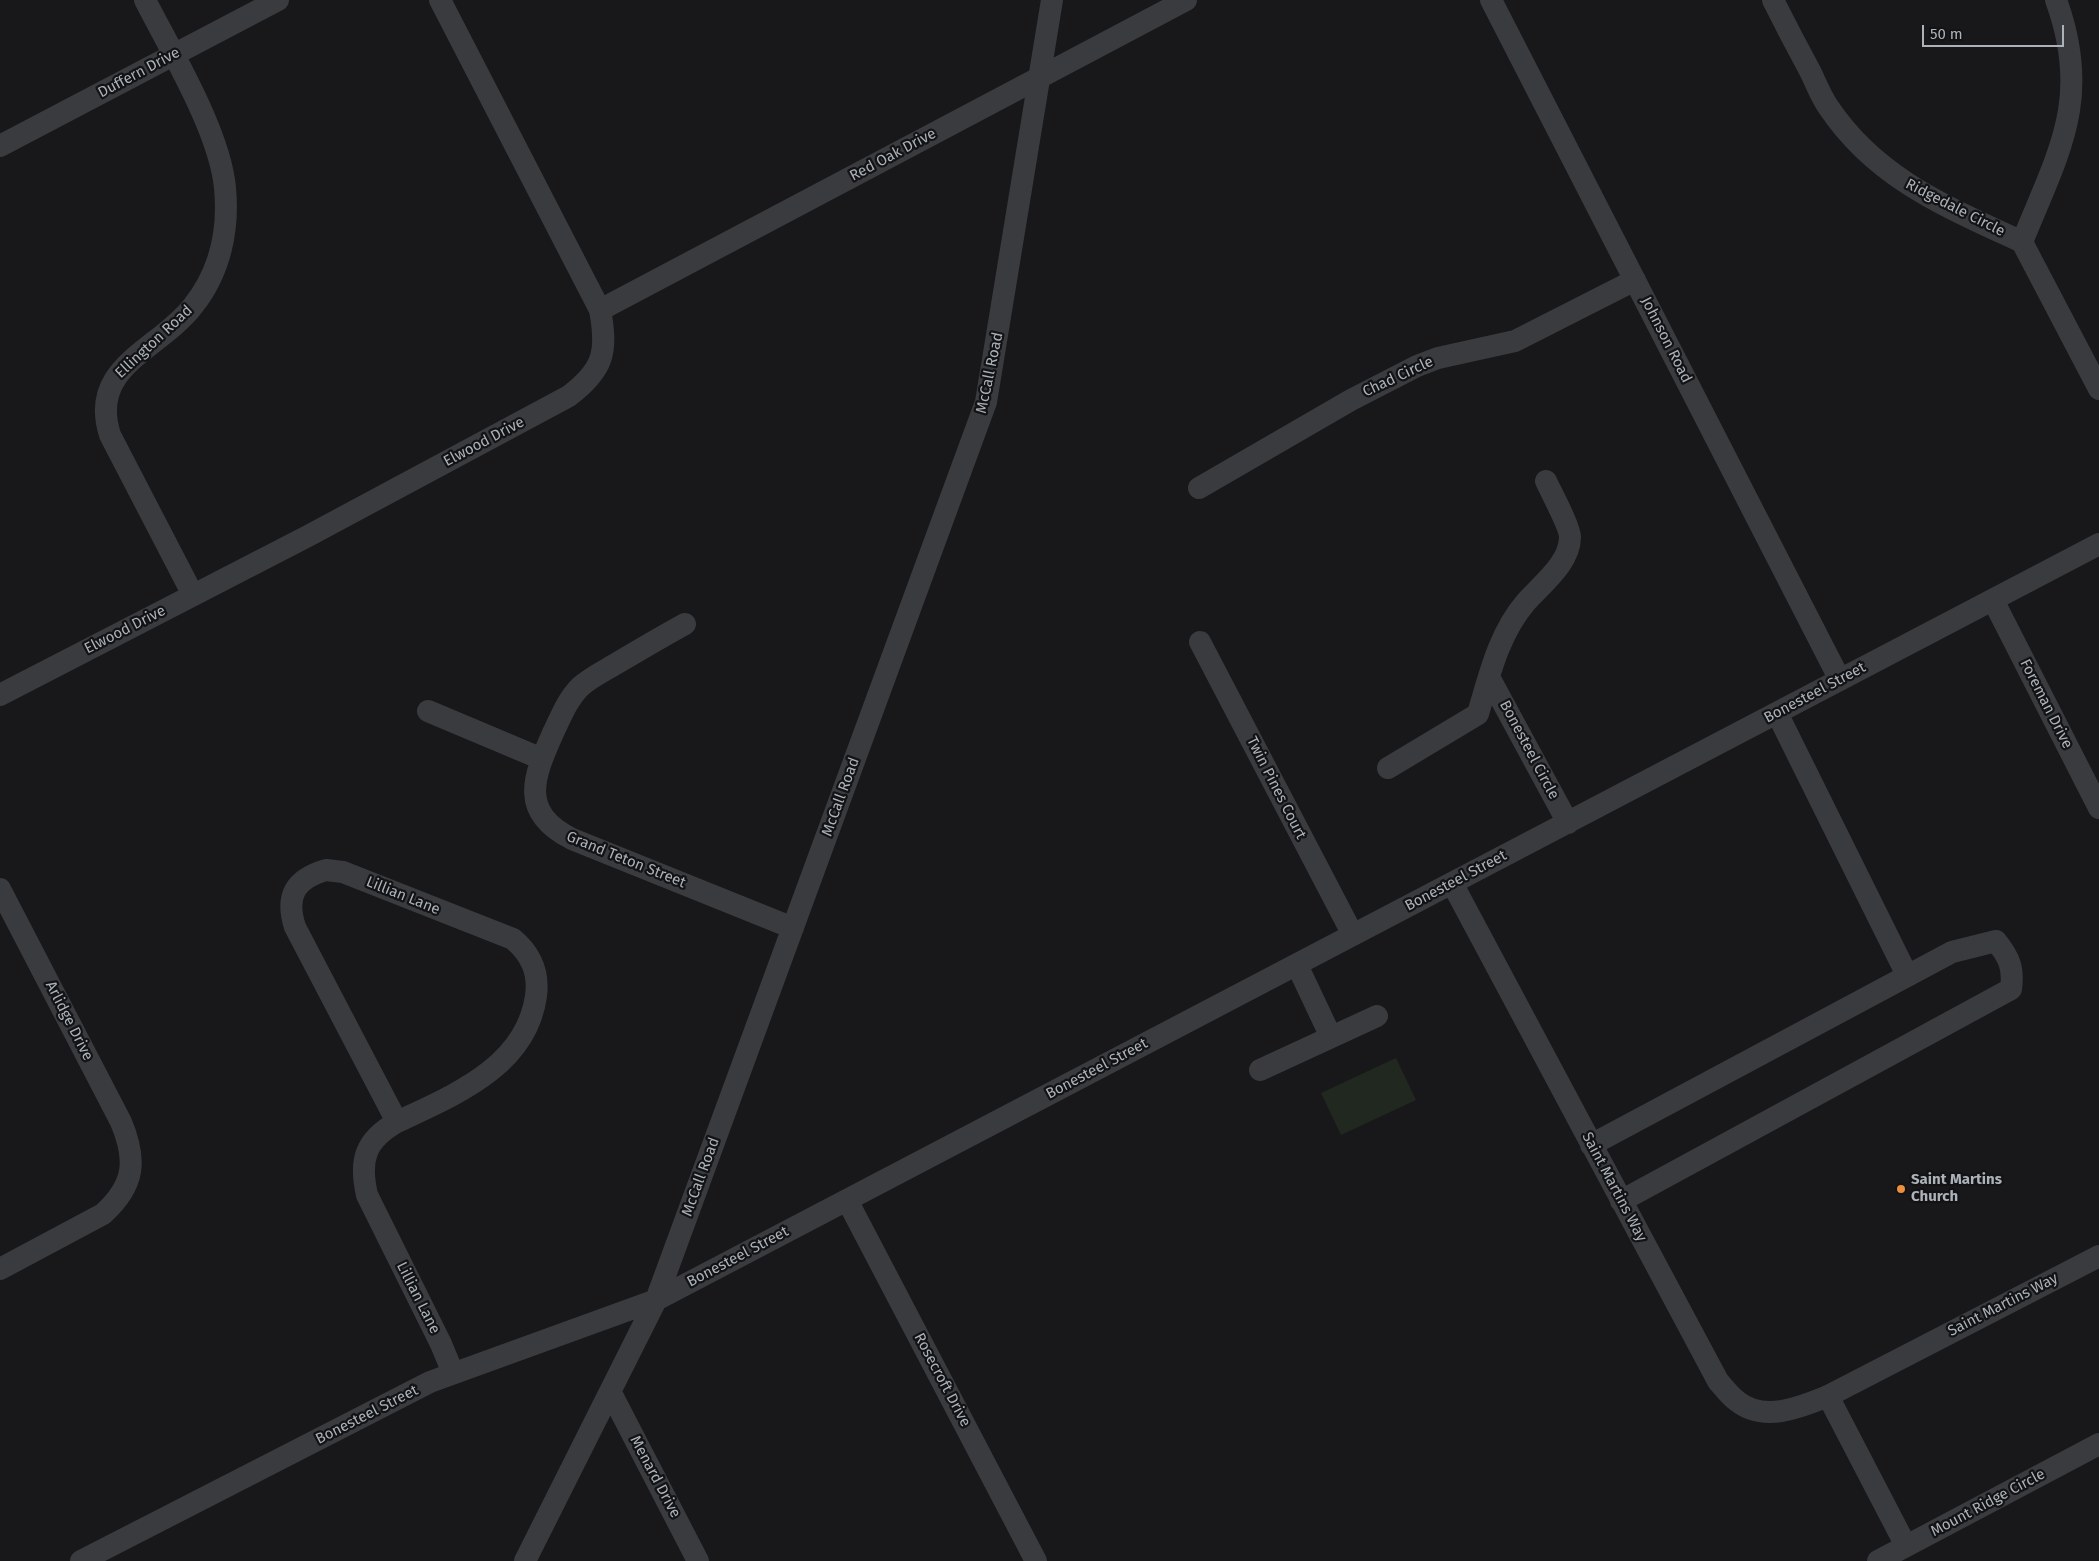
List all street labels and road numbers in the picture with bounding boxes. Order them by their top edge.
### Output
street label: Duffern Drive [95,44,183,102]
street label: Red Oak Drive [847,125,939,185]
street label: Ridgedale Circle [1902,175,2008,241]
street label: Johnson Road [1637,294,1695,386]
street label: Ellington Road [112,302,196,382]
street label: McCall Road [973,331,1007,415]
street label: Chad Circle [1360,353,1436,401]
street label: Elwood Drive [441,413,527,471]
street label: Elwood Drive [81,602,169,658]
street label: Foreman Drive [2016,656,2076,752]
street label: Bonesteel Street [1761,659,1869,727]
street label: Bonesteel Circle [1495,697,1563,803]
street label: Twin Pines Court [1242,734,1310,842]
street label: McCall Road [818,755,864,839]
street label: Grand Teton Street [564,828,688,892]
street label: Bonesteel Street [1402,847,1510,915]
street label: Lillian Lane [363,873,443,919]
street label: Arlidge Drive [41,978,97,1064]
street label: Bonesteel Street [1043,1035,1151,1103]
street label: Saint Martins Way [1578,1129,1650,1245]
street label: McCall Road [678,1135,724,1219]
street label: Bonesteel Street [684,1223,792,1291]
street label: Lillian Lane [392,1259,444,1337]
street label: Saint Martins Way [1945,1270,2061,1340]
street label: Rosecroft Drive [910,1330,974,1430]
street label: Bonesteel Street [313,1381,421,1449]
street label: Menard Drive [626,1433,684,1521]
street label: Mount Ridge Circle [1928,1465,2048,1541]

